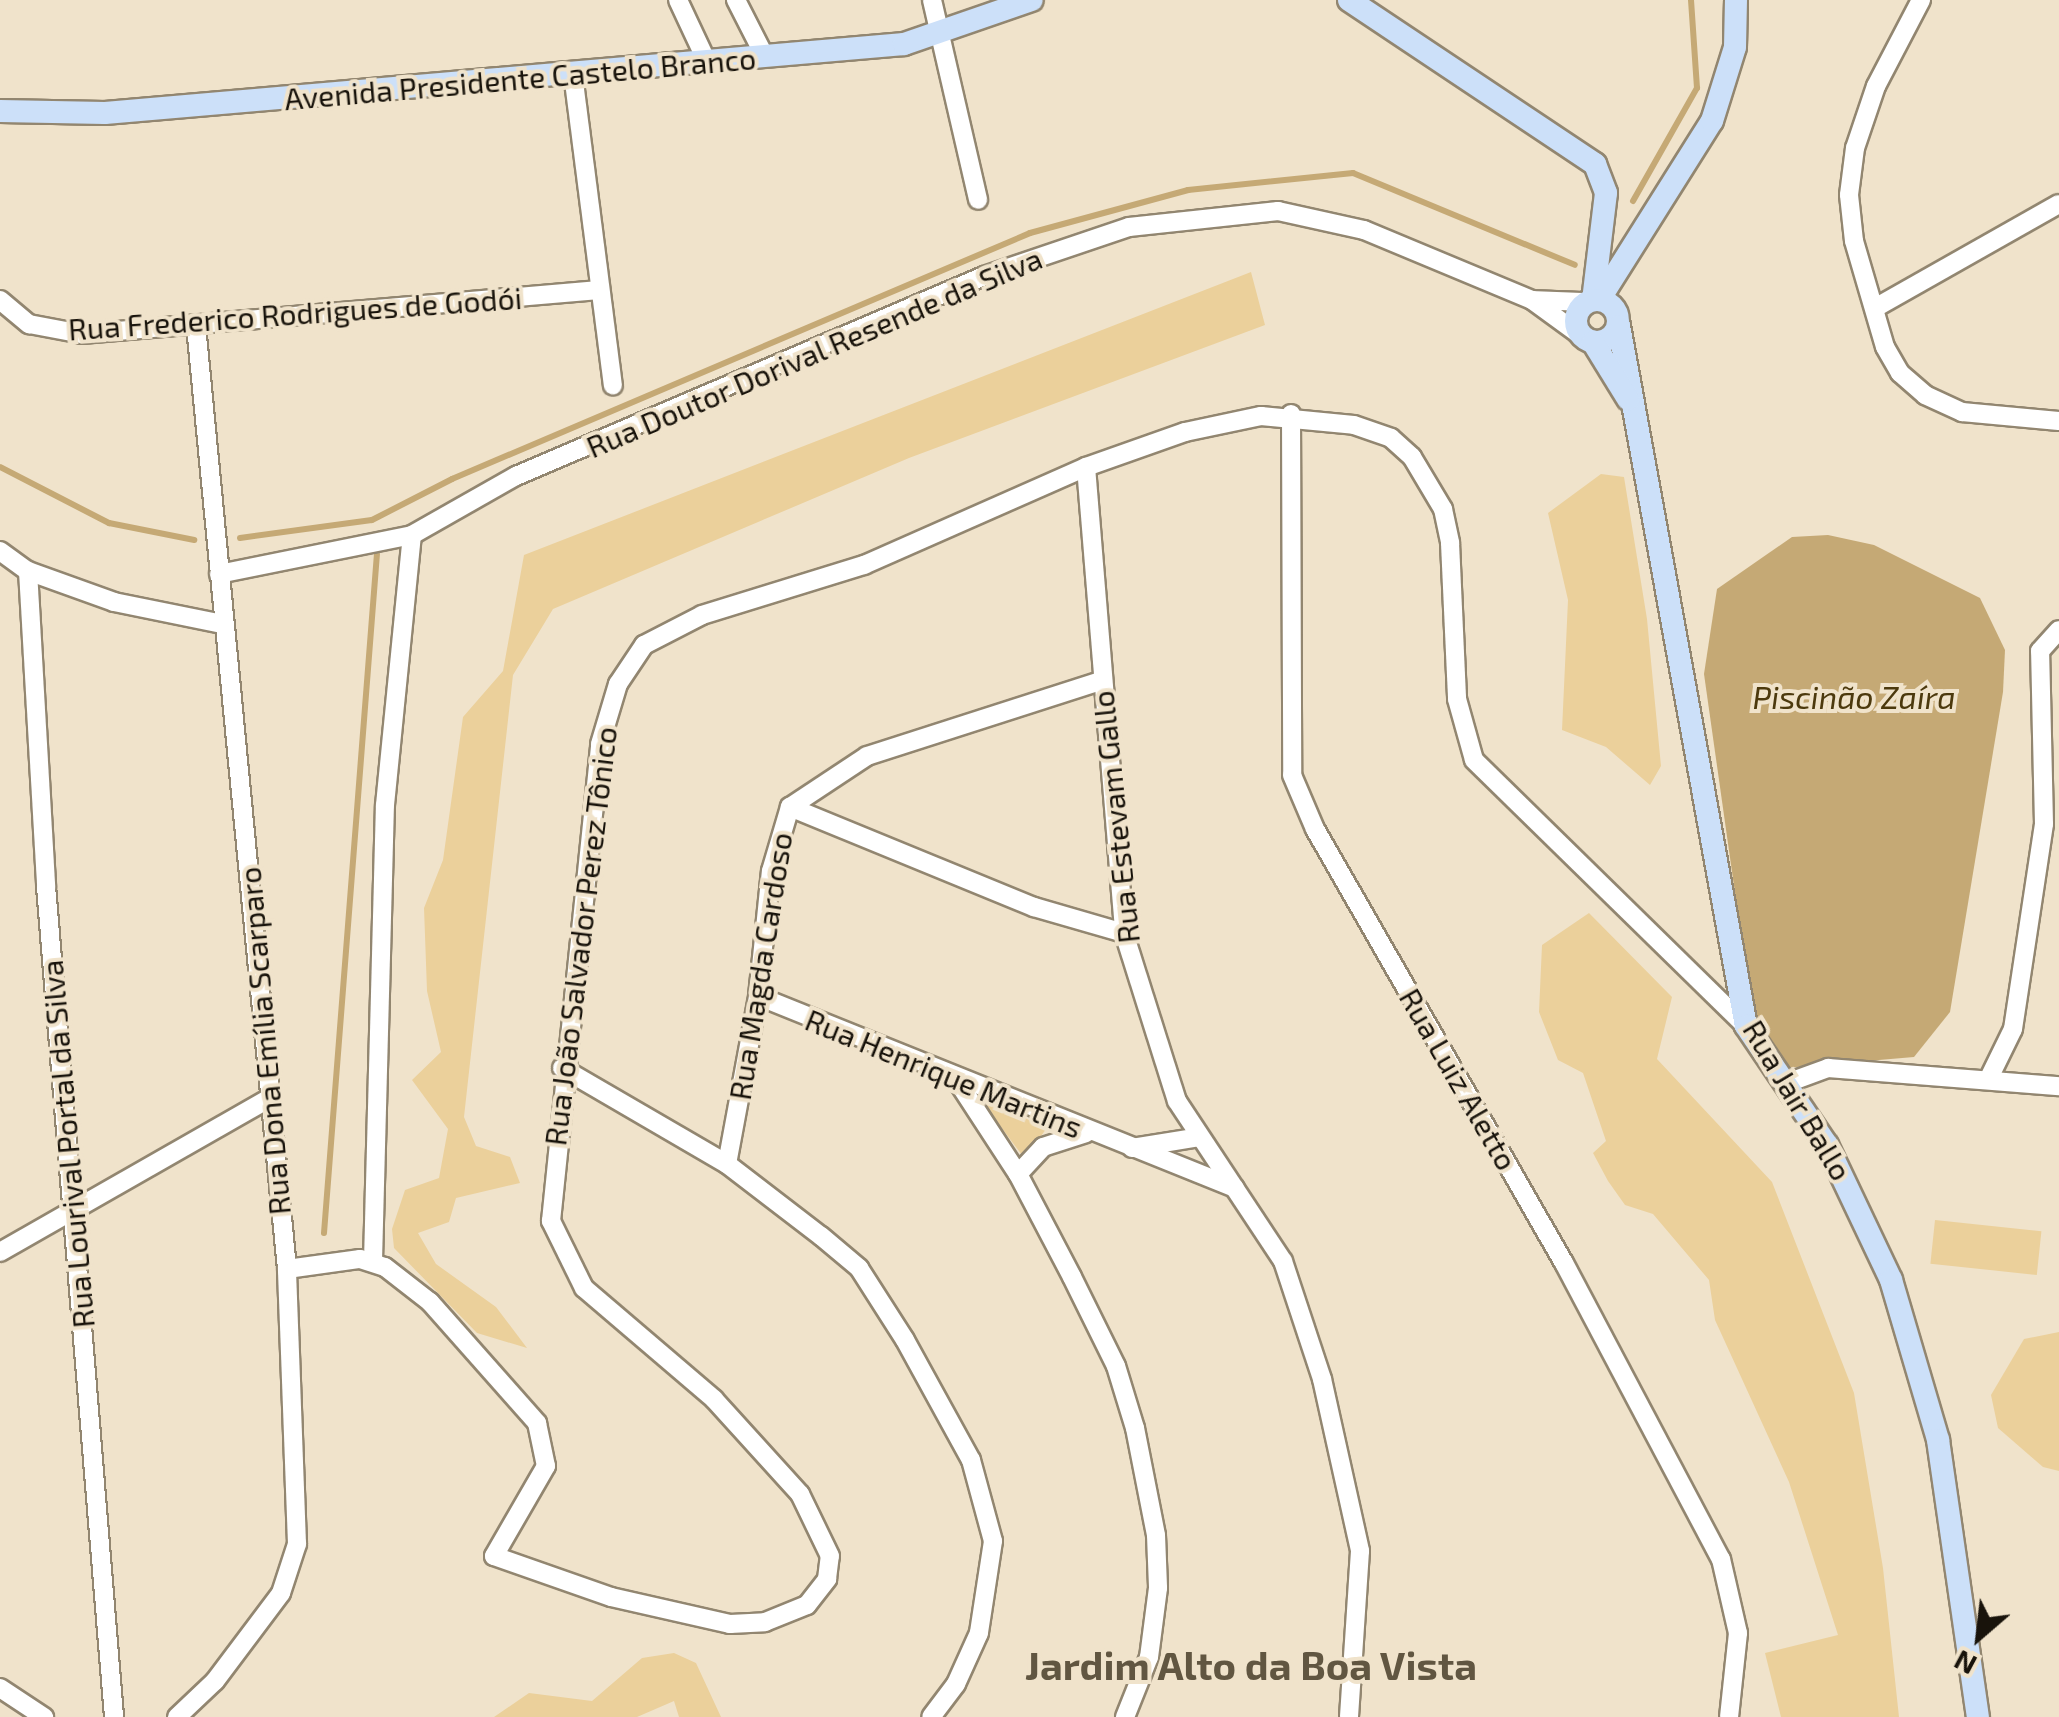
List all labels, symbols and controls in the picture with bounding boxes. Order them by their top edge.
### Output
street label: Avenida Presidente Castelo Branco [283,39,757,117]
street label: Rua Doutor Dorival Resende da Silva [580,239,1048,465]
street label: Rua Frederico Rodrigues de Godói [67,279,523,347]
water label: Piscinão Zaíra [1752,677,1956,715]
street label: Rua Estevam Gallo [1084,689,1146,945]
street label: Rua João Salvador Perez Tônico [536,723,624,1149]
street label: Rua Magda Cardoso [721,830,799,1102]
street label: Rua Dona Emília Scarparo [231,866,297,1216]
street label: Rua Lourival Portal da Silva [33,958,101,1330]
street label: Rua Luiz Aletto [1392,982,1526,1176]
street label: Rua Henrique Martins [800,1001,1088,1145]
street label: Rua Jair Ballo [1736,1013,1860,1187]
north arrow [1929,1587,2029,1687]
district label: Jardim Alto da Boa Vista [1024,1640,1478,1688]
text: N [1948,1644,1982,1683]

